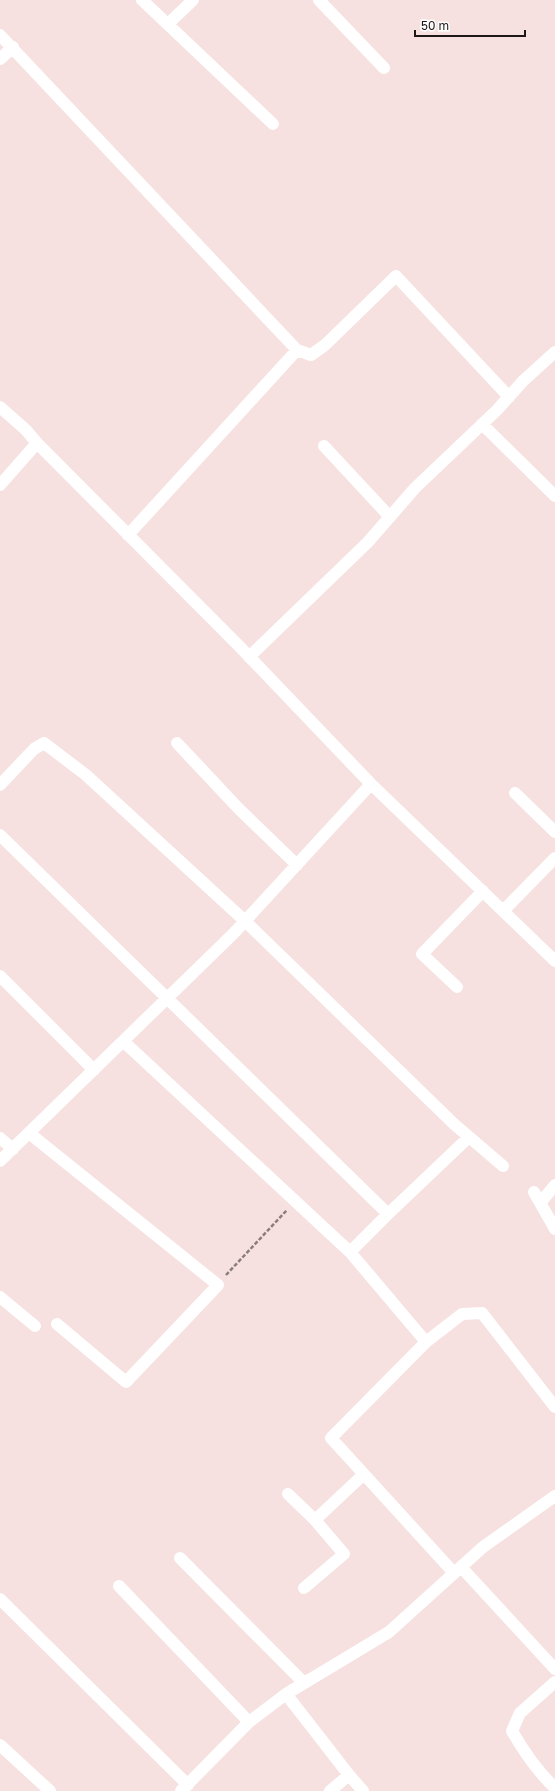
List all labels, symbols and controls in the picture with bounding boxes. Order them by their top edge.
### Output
scale bar [415,12,525,38]
text: 50 m [421,18,449,33]

